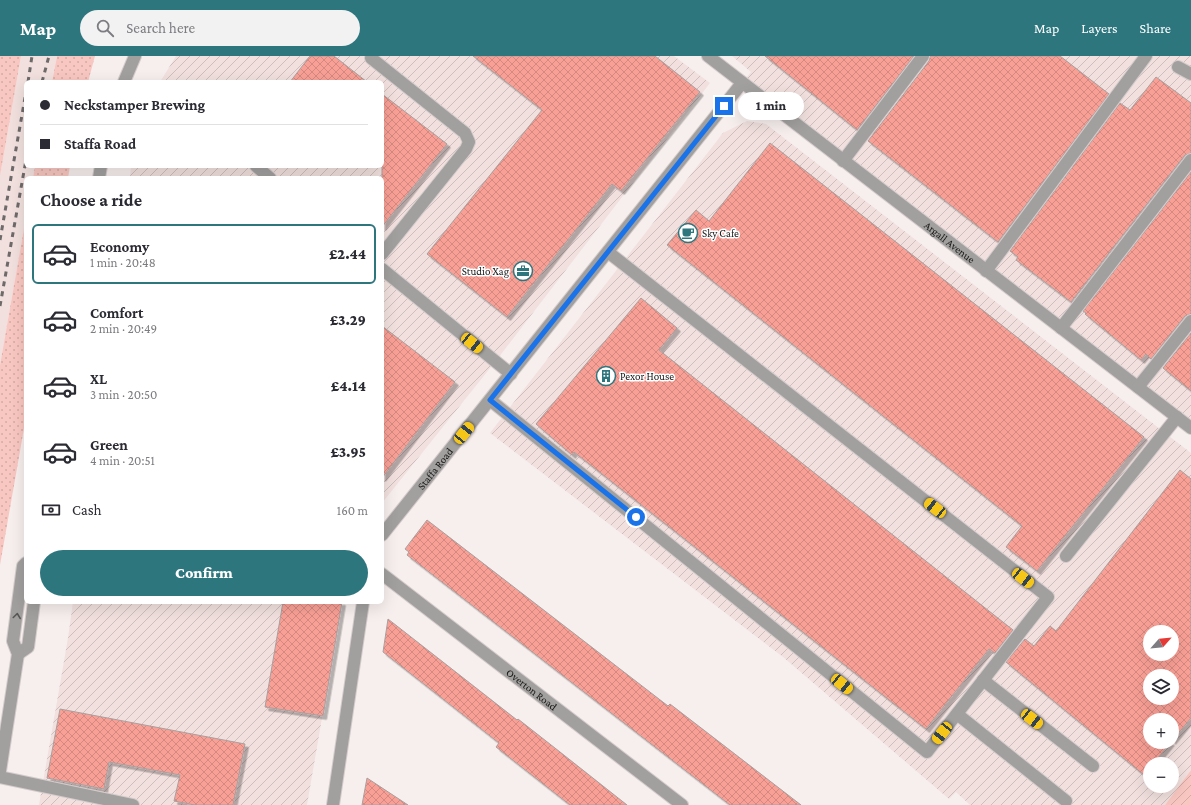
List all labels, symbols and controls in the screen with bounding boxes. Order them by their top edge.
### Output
search box [80,10,360,46]
icon: search [94,17,116,39]
text: Map [20,18,56,39]
text: Search here [126,20,195,36]
text: Map [1034,20,1059,36]
text: Layers [1081,20,1118,36]
text: Share [1140,20,1171,36]
callout: 1 min [738,92,804,120]
text: Neckstamper Brewing [64,97,205,113]
route end [715,97,733,115]
text: 1 min [756,98,786,113]
text: Staffa Road [64,136,136,152]
text: Choose a ride [40,190,142,210]
street label: Argall Avenue [922,219,977,265]
cafe icon: Sky Cafe [677,222,699,244]
place label: Sky Cafe [702,227,739,240]
icon: car [42,236,78,272]
text: Economy [90,239,149,255]
text: £2.44 [329,246,366,262]
text: 1 min · 20:48 [90,255,156,270]
office icon: Studio Xag [512,260,534,282]
place label: Studio Xag [462,265,510,278]
icon: car [42,302,78,338]
text: Comfort [90,305,144,321]
text: £3.29 [330,312,366,328]
text: 2 min · 20:49 [90,321,157,336]
car [459,331,485,355]
building icon: Pexor House [595,365,617,387]
icon: car [42,368,78,404]
place label: Pexor House [620,370,674,382]
text: XL [90,371,107,387]
text: £4.14 [331,378,366,394]
text: 3 min · 20:50 [90,387,157,402]
car [452,420,476,446]
icon: car [42,434,78,470]
text: Green [90,437,128,453]
text: £3.95 [331,444,366,460]
street label: Staffa Road [415,445,455,492]
text: 4 min · 20:51 [90,453,155,468]
car [922,496,948,520]
icon: cash [40,499,62,521]
text: Cash [72,502,102,518]
text: 160 m [337,503,368,518]
route start [627,508,645,526]
button: Confirm [40,550,368,596]
car [1010,566,1036,590]
one-way arrow [12,613,21,619]
north arrow [1143,625,1179,661]
map controls [1143,625,1179,793]
street label: Overton Road [504,666,560,713]
button: layers [1143,669,1179,705]
car [829,672,855,696]
car [1019,707,1045,731]
button: + [1143,713,1179,749]
car [930,720,954,746]
button: − [1143,757,1179,793]

